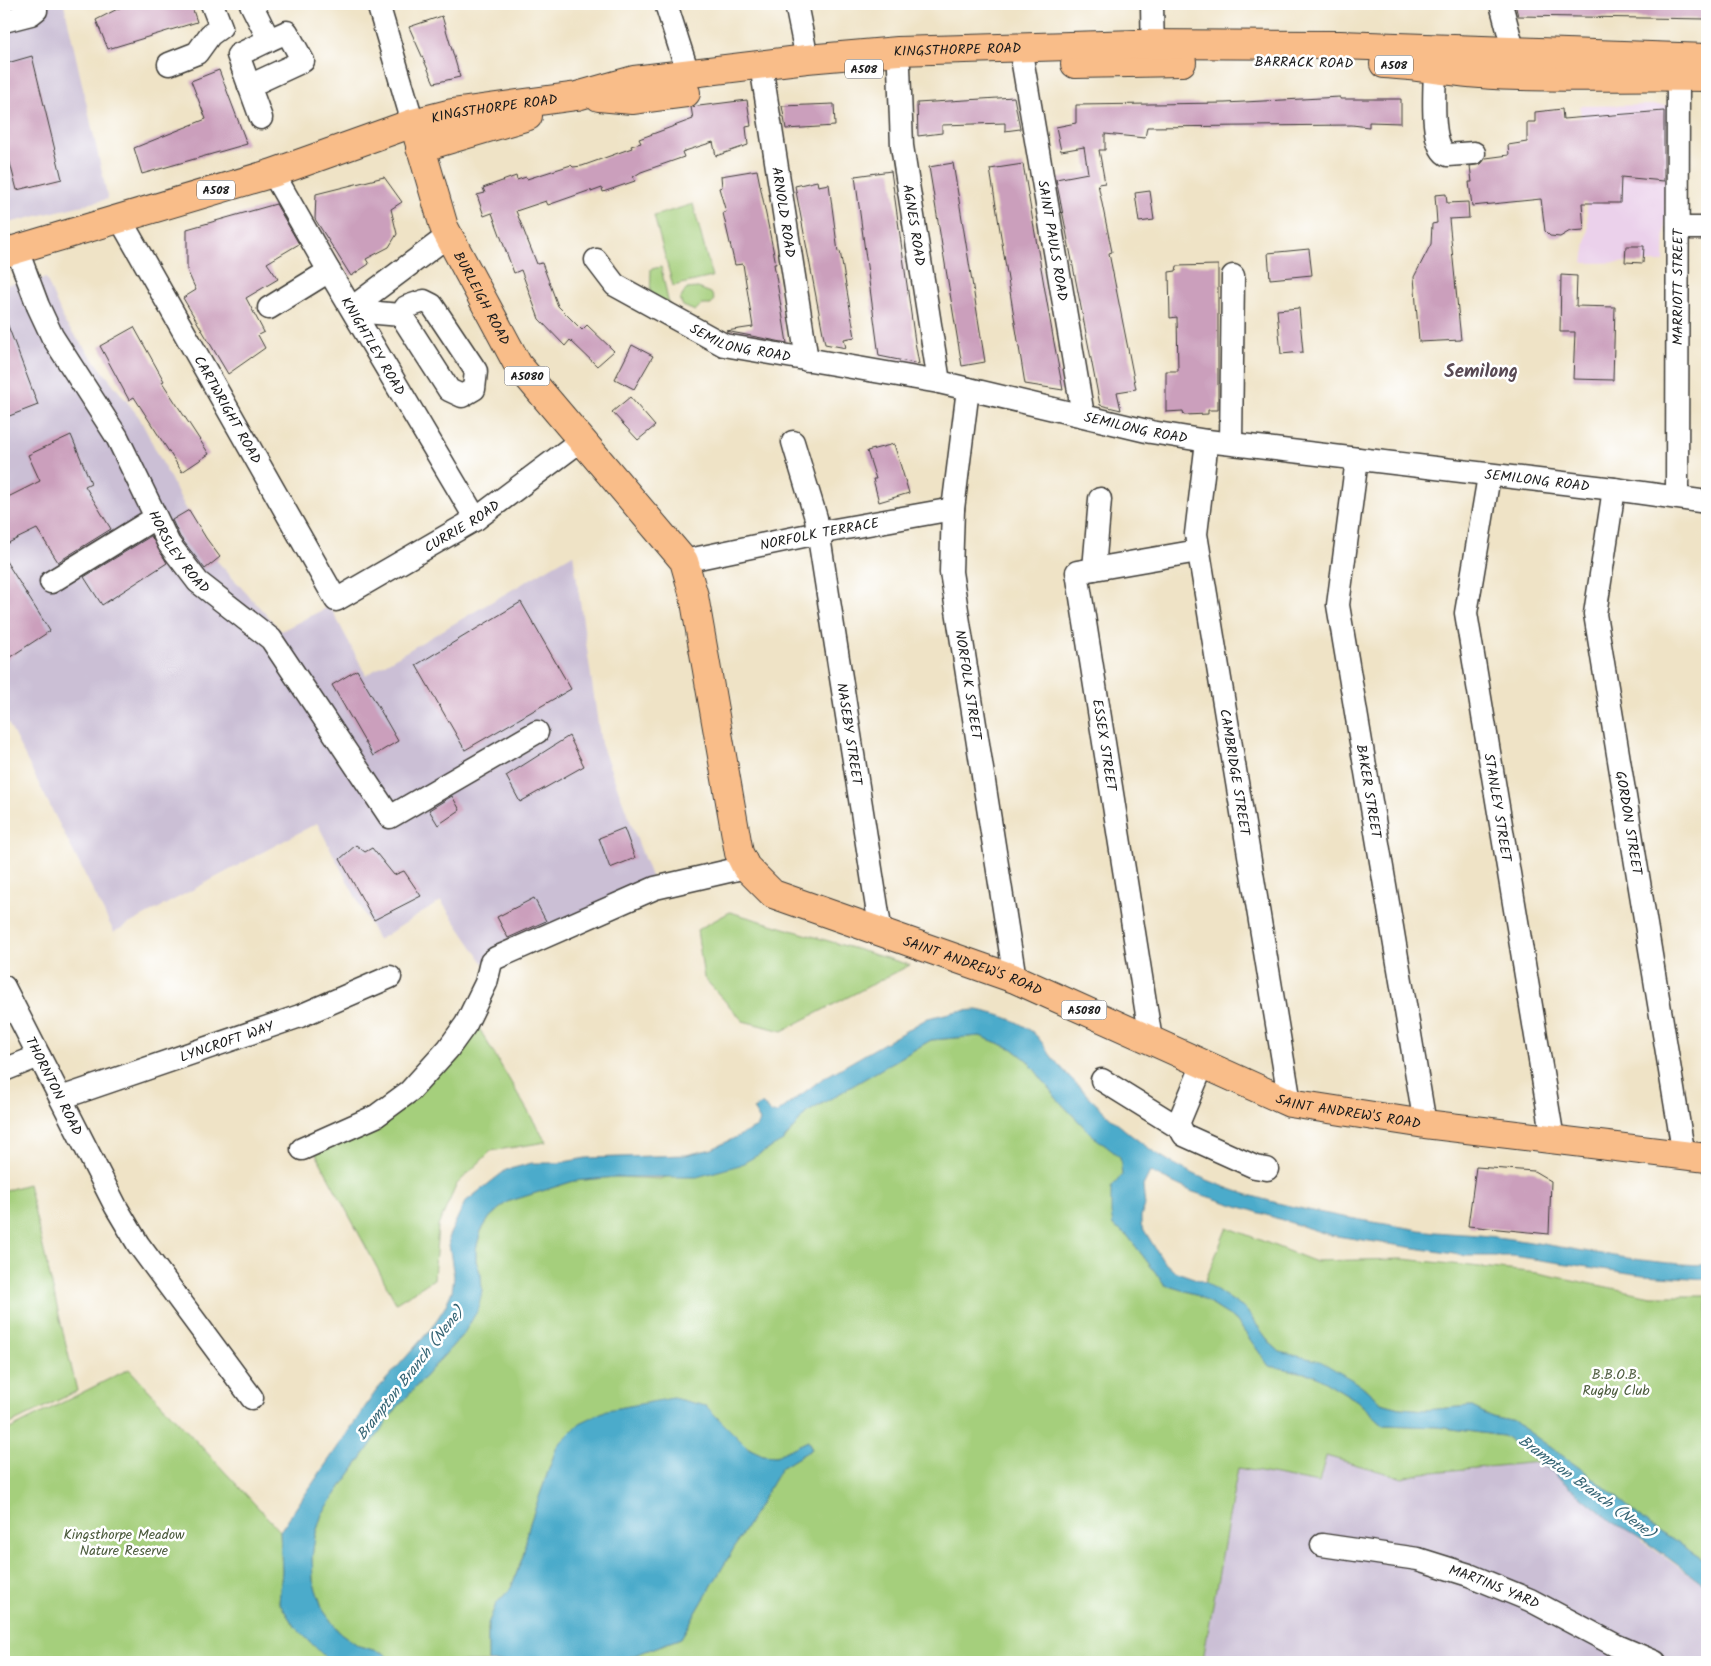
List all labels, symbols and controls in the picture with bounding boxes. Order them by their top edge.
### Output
street label: KINGSTHORPE ROAD [893,37,1022,63]
street label: BARRACK ROAD [1254,51,1354,75]
road number: A508 [1375,56,1413,74]
road number: A508 [845,60,883,78]
street label: KINGSTHORPE ROAD [429,89,559,130]
street label: ARNOLD ROAD [765,166,801,259]
street label: SAINT PAULS ROAD [1031,178,1073,303]
road number: A508 [197,180,235,200]
street label: AGNES ROAD [896,183,931,267]
street label: MARRIOTT STREET [1667,227,1690,345]
street label: BURLEIGH ROAD [447,248,515,349]
street label: KNIGHTLEY ROAD [335,293,410,400]
street label: SEMILONG ROAD [685,318,793,368]
street label: CARTWRIGHT ROAD [188,352,267,468]
district label: Semilong [1444,357,1518,387]
road number: A5080 [504,366,550,386]
street label: SEMILONG ROAD [1082,407,1189,450]
street label: SEMILONG ROAD [1484,464,1591,498]
street label: CURRIE ROAD [420,495,505,559]
street label: HORSLEY ROAD [142,507,214,599]
street label: NORFOLK TERRACE [758,512,882,557]
street label: NORFOLK STREET [948,628,987,743]
street label: NASEBY STREET [830,681,868,788]
street label: ESSEX STREET [1086,698,1122,794]
street label: CAMBRIDGE STREET [1213,707,1256,839]
street label: BAKER STREET [1350,743,1387,841]
street label: STANLEY STREET [1477,752,1517,865]
street label: GORDON STREET [1609,769,1648,878]
street label: SAINT ANDREW'S ROAD [900,931,1046,1002]
road number: A5080 [1062,1000,1106,1020]
street label: LYNCROFT WAY [177,1015,278,1069]
street label: THORNTON ROAD [19,1033,88,1140]
street label: SAINT ANDREW'S ROAD [1272,1088,1422,1135]
water label: Brampton Branch (Nene) [351,1300,472,1446]
park label: B.B.O.B. Rugby Club [1583,1364,1650,1402]
water label: Brampton Branch (Nene) [1513,1430,1661,1547]
park label: Kingsthorpe Meadow Nature Reserve [64,1524,185,1562]
street label: MARTINS YARD [1446,1559,1543,1615]

